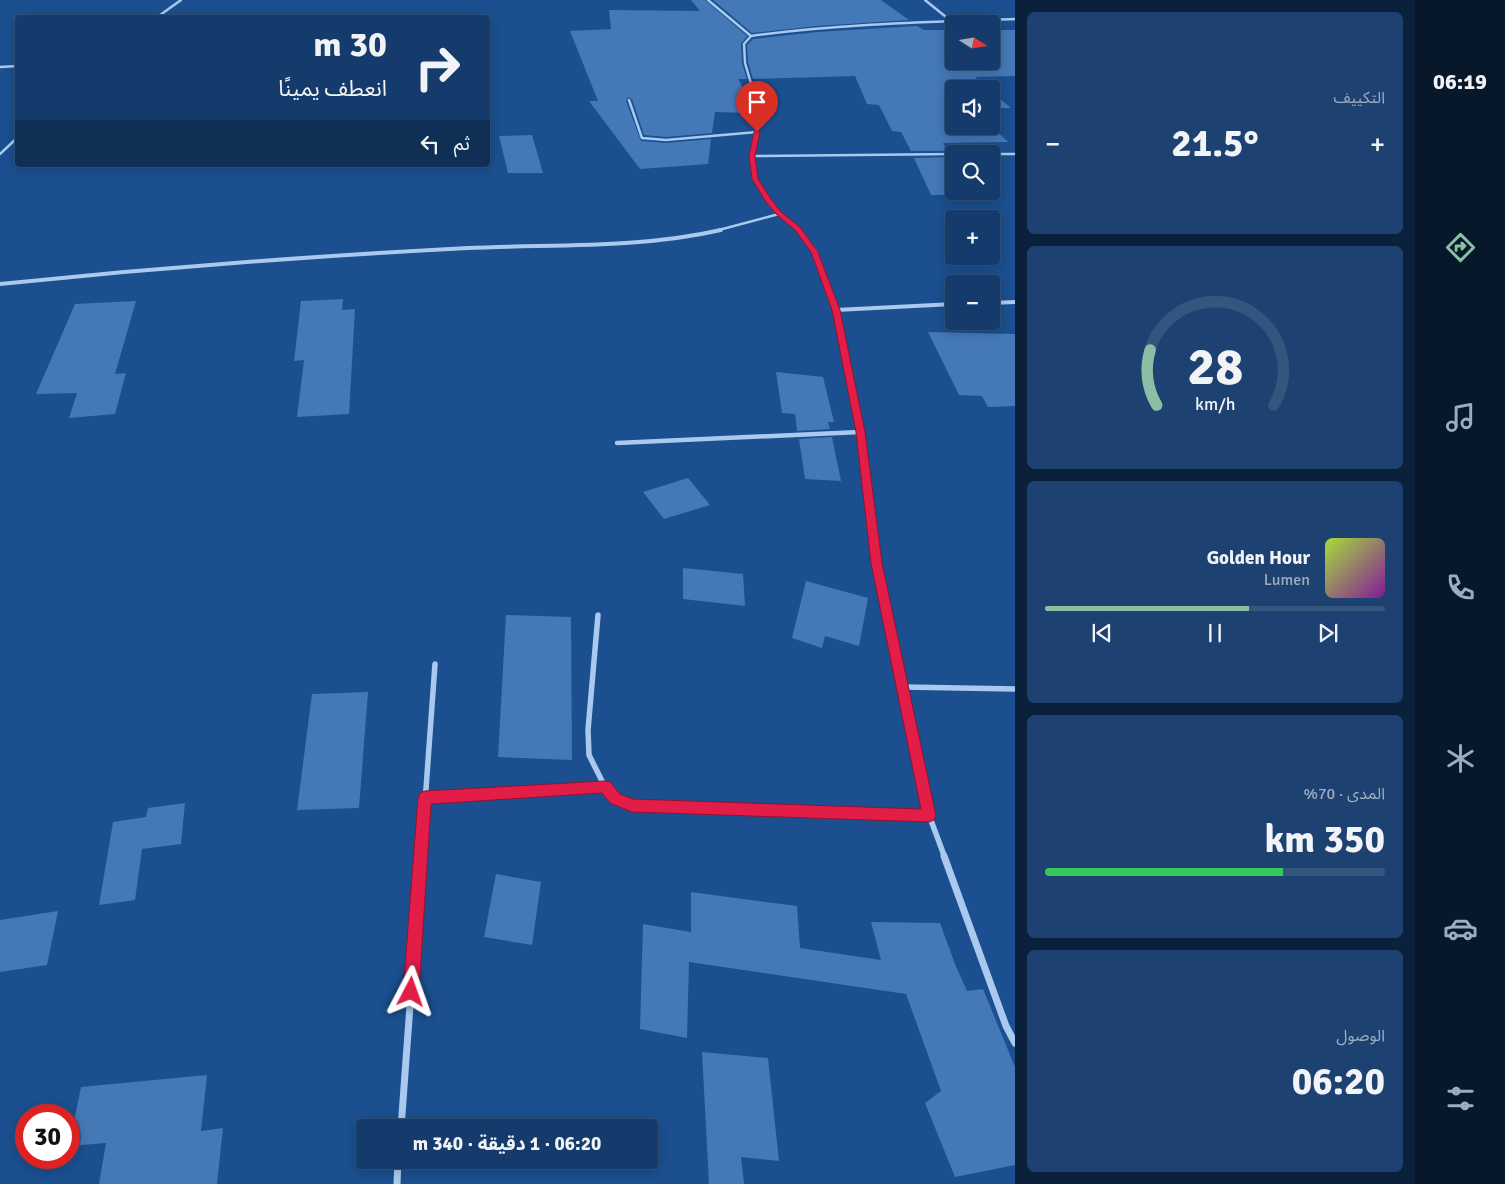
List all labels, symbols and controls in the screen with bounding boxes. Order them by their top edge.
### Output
north arrow [945,15,1000,70]
map controls [945,15,1000,330]
text: 30 m [313,23,387,66]
icon: right [405,35,470,100]
text: 06:19 [1433,68,1487,95]
text: انعطف يمينًا [278,75,387,102]
button: sound [945,80,1000,135]
pin [736,81,778,132]
icon: arrive [743,88,771,116]
text: التكييف [1333,88,1385,108]
text: 21.5° [1171,120,1259,167]
text: − [1045,127,1060,161]
text: + [1370,127,1385,161]
icon: left [416,130,444,158]
text: ثم [454,132,470,156]
button: search [945,145,1000,200]
button: + [945,210,1000,265]
icon: directions [1443,230,1478,265]
button: − [945,275,1000,330]
text: 28 [1187,335,1243,399]
text: km/h [1195,393,1235,415]
icon: music [1443,400,1478,435]
text: Golden Hour [1207,546,1310,570]
text: Lumen [1264,570,1310,590]
icon: phone [1443,570,1478,605]
icon: previous [1088,619,1116,647]
icon: pause [1201,619,1229,647]
icon: next [1314,619,1342,647]
icon: climate [1443,741,1478,776]
text: المدى · 70% [1303,784,1385,804]
text: 350 km [1264,816,1385,863]
icon: car [1443,911,1478,946]
position arrow [384,965,436,1017]
text: الوصول [1336,1026,1385,1046]
text: 06:20 [1292,1058,1385,1105]
icon: filters [1443,1081,1478,1116]
speed limit sign: 30 [15,1104,80,1169]
text: 06:20 · 1 دقيقة · 340 m [413,1132,601,1156]

